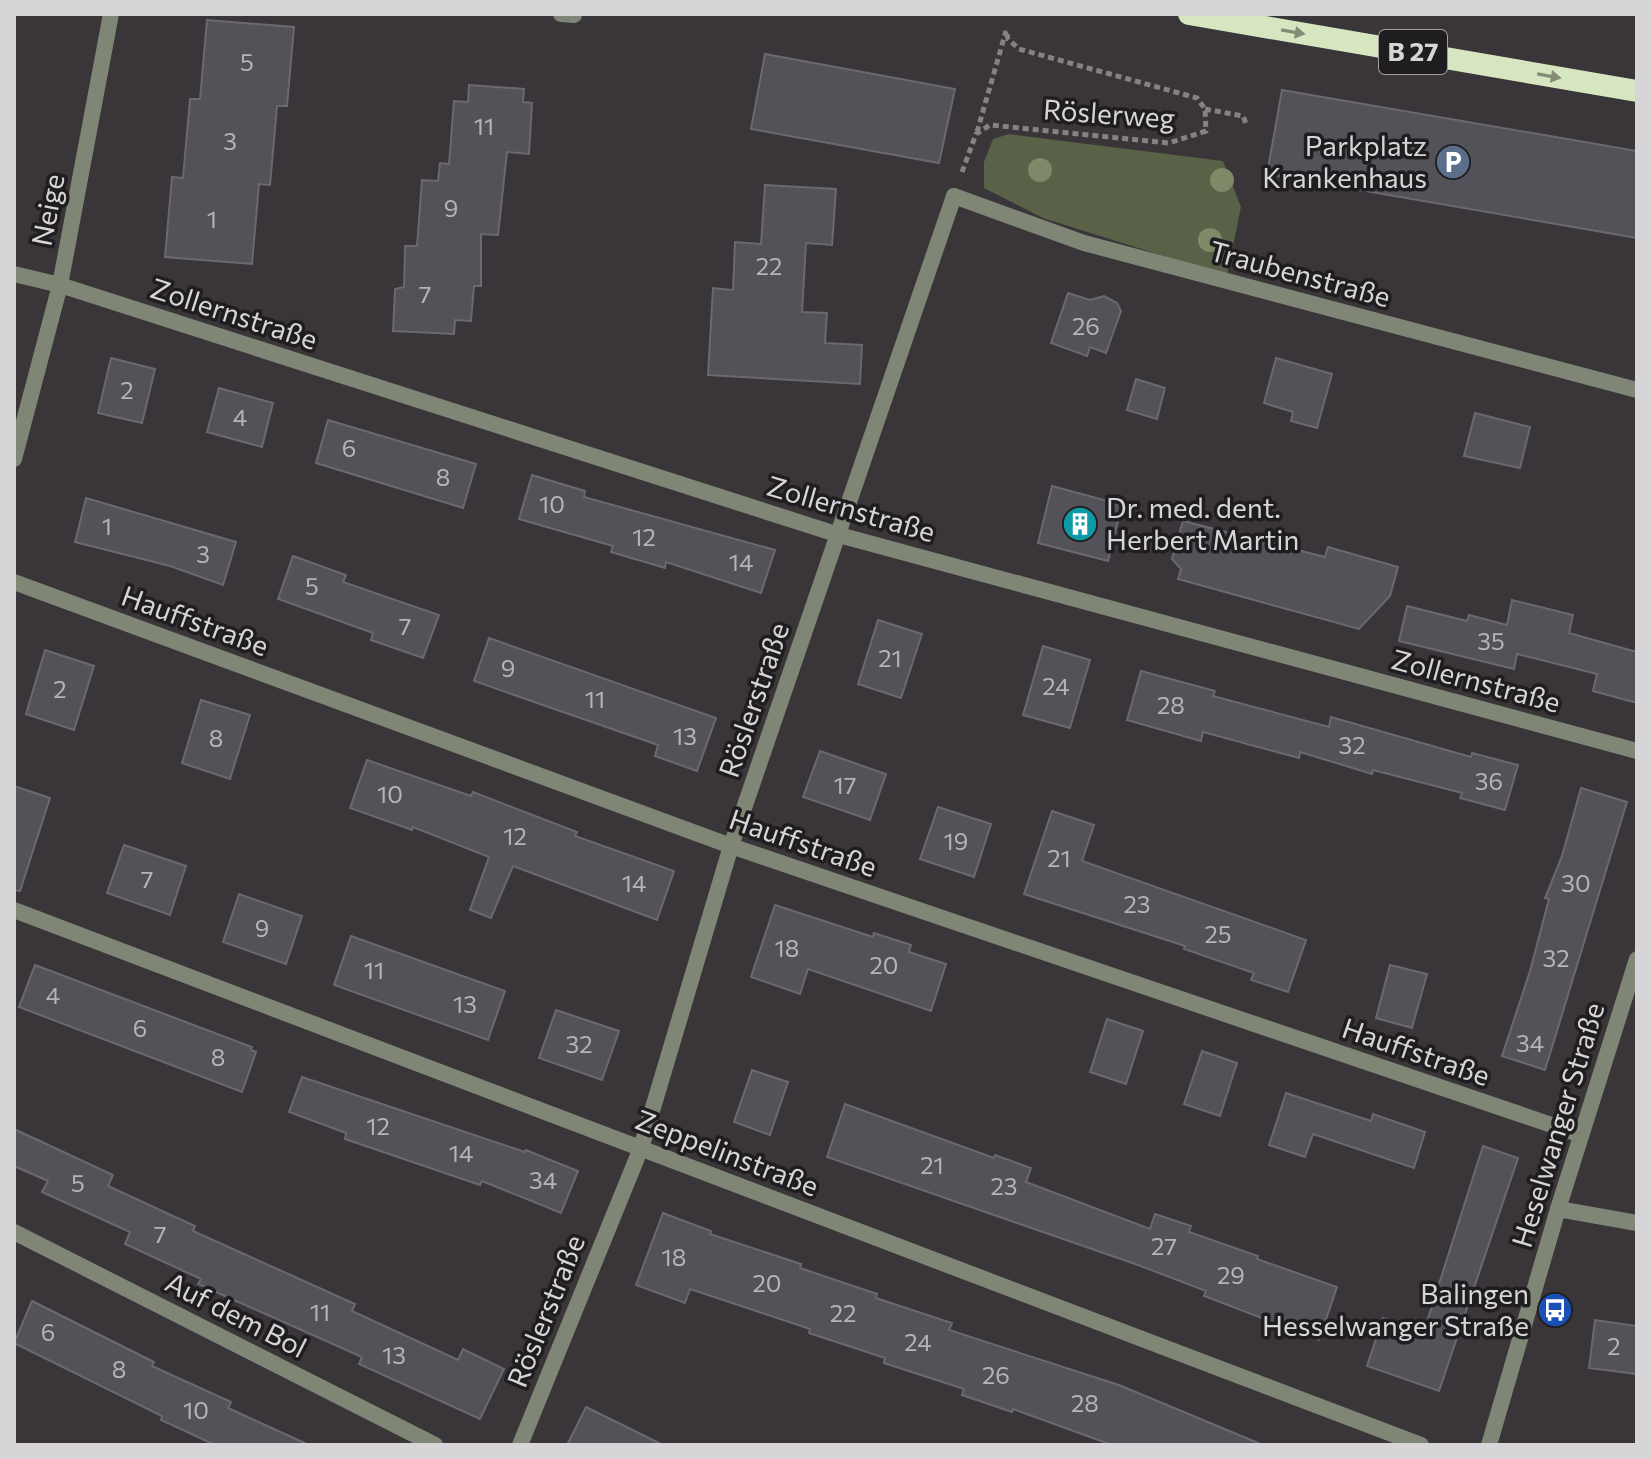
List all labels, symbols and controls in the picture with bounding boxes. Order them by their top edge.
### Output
one-way arrow [1281,26,1306,39]
road number: B 27 [1379,30,1447,74]
house number: 5 [240,47,254,76]
one-way arrow [1537,70,1562,82]
street label: Röslerweg [1042,91,1176,135]
house number: 11 [474,111,494,140]
house number: 3 [223,126,237,155]
place label: Parkplatz Krankenhaus [1262,128,1427,194]
parking icon: Parkplatz Krankenhaus [1434,143,1472,181]
street label: Neige [23,171,71,249]
house number: 9 [444,193,458,222]
house number: 1 [207,204,217,233]
street label: Traubenstraße [1206,233,1394,313]
house number: 22 [756,251,782,280]
street label: Zollernstraße [147,270,322,356]
house number: 7 [419,279,431,308]
house number: 26 [1072,311,1100,340]
house number: 2 [120,375,134,404]
house number: 4 [233,402,247,431]
house number: 6 [342,433,356,462]
house number: 8 [436,462,450,491]
street label: Zollernstraße [763,468,939,548]
house number: 10 [539,489,565,518]
place label: Dr. med. dent. Herbert Martin [1106,490,1299,556]
building icon: Dr. med. dent. Herbert Martin [1061,505,1099,543]
house number: 1 [102,511,112,540]
house number: 12 [632,522,656,551]
house number: 3 [196,539,210,568]
house number: 14 [729,547,753,576]
house number: 5 [305,571,319,600]
street label: Hauffstraße [117,578,273,662]
house number: 7 [399,611,411,640]
street label: Röslerstraße [711,618,795,781]
house number: 35 [1477,626,1505,655]
street label: Zollernstraße [1388,641,1564,719]
house number: 21 [878,643,902,672]
house number: 9 [501,653,515,682]
house number: 24 [1042,671,1070,700]
house number: 2 [53,674,67,703]
house number: 11 [585,684,605,713]
house number: 28 [1157,690,1185,719]
house number: 13 [673,721,697,750]
house number: 8 [209,723,223,752]
house number: 32 [1339,730,1365,759]
house number: 36 [1475,766,1503,795]
house number: 17 [834,770,856,799]
house number: 10 [377,779,403,808]
street label: Hauffstraße [725,801,882,883]
house number: 12 [503,821,527,850]
house number: 19 [944,826,968,855]
house number: 21 [1047,843,1071,872]
house number: 7 [141,864,153,893]
house number: 14 [622,868,646,897]
house number: 30 [1561,868,1591,897]
house number: 23 [1123,889,1151,918]
house number: 9 [255,913,269,942]
house number: 25 [1204,919,1232,948]
house number: 18 [775,933,799,962]
house number: 32 [1543,943,1569,972]
house number: 20 [870,950,898,979]
house number: 11 [364,955,384,984]
house number: 4 [46,980,60,1009]
house number: 13 [453,989,477,1018]
street label: Heselwanger Straße [1504,998,1610,1251]
street label: Hauffstraße [1338,1010,1495,1092]
house number: 6 [133,1013,147,1042]
house number: 34 [1516,1028,1544,1057]
house number: 32 [566,1029,592,1058]
house number: 8 [211,1042,225,1071]
street label: Zeppelinstraße [631,1102,824,1203]
house number: 12 [366,1111,390,1140]
house number: 14 [449,1138,473,1167]
house number: 21 [920,1150,944,1179]
house number: 34 [529,1165,557,1194]
house number: 5 [71,1168,85,1197]
house number: 23 [990,1171,1018,1200]
house number: 7 [154,1219,166,1248]
street label: Röslerstraße [499,1230,591,1392]
house number: 27 [1151,1231,1177,1260]
house number: 18 [662,1242,686,1271]
house number: 29 [1217,1260,1245,1289]
street label: Auf dem Bol [160,1264,313,1364]
house number: 20 [753,1268,781,1297]
place label: Balingen Hesselwanger Straße [1262,1276,1529,1342]
bus stop icon: Balingen Hesselwanger Straße [1536,1291,1574,1329]
house number: 11 [310,1297,330,1326]
house number: 22 [830,1298,856,1327]
house number: 6 [41,1317,55,1346]
house number: 24 [904,1327,932,1356]
house number: 2 [1607,1331,1621,1360]
house number: 13 [382,1340,406,1369]
house number: 8 [112,1354,126,1383]
house number: 26 [982,1360,1010,1389]
house number: 28 [1071,1388,1099,1417]
house number: 10 [183,1395,209,1424]

